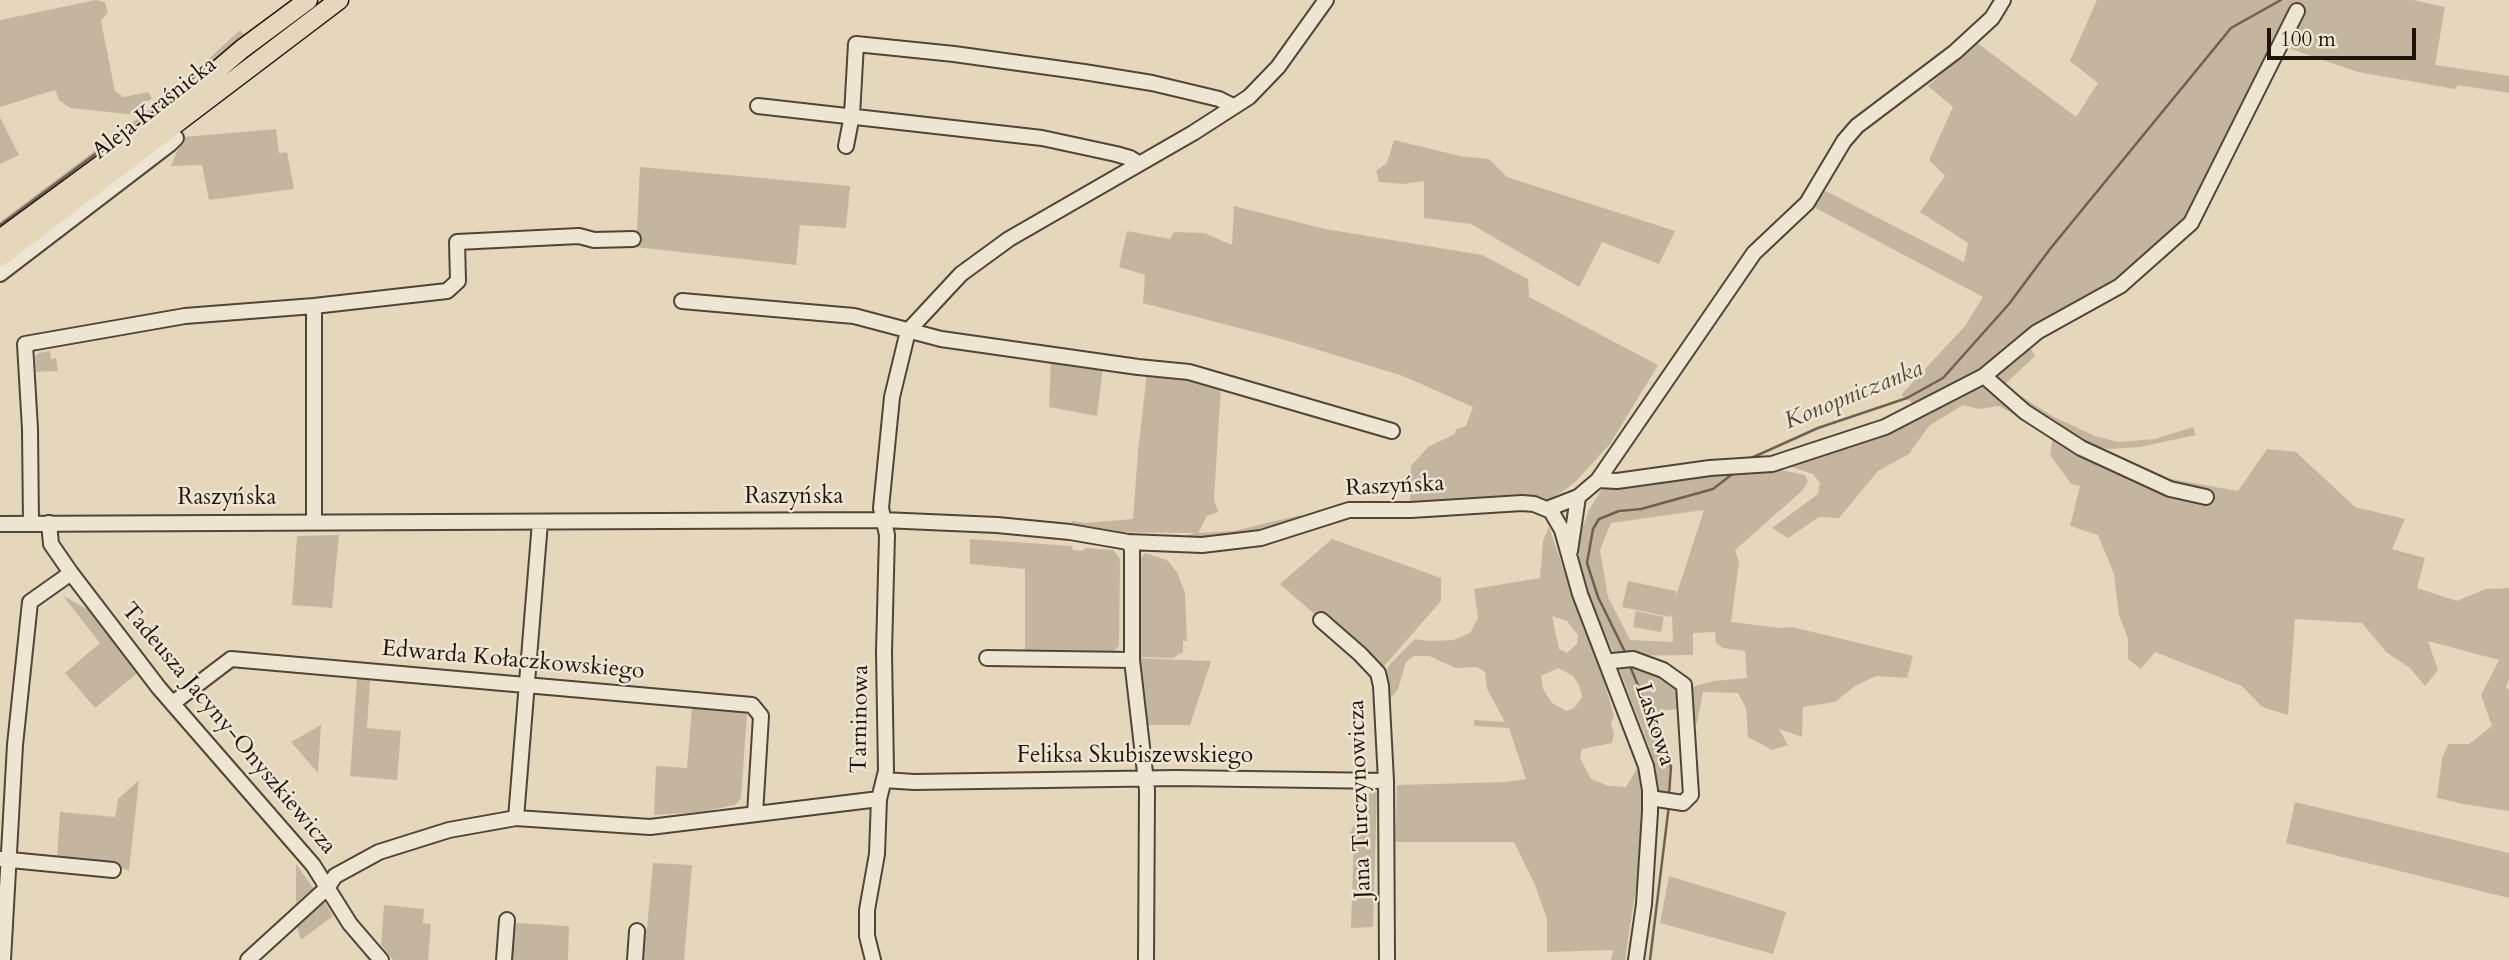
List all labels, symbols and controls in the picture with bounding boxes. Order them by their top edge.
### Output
scale bar [2271,14,2420,58]
text: 100 m [2280,25,2336,54]
street label: Aleja Kraśnicka [87,52,223,166]
water label: Konopniczanka [1780,355,1928,437]
street label: Raszyńska [1345,471,1445,503]
street label: Raszyńska [744,484,844,512]
street label: Raszyńska [177,485,277,513]
street label: Tadeusza Jacyny-Onyszkiewicza [115,598,341,860]
street label: Edwarda Kołaczkowskiego [380,636,646,686]
street label: Tarninowa [846,664,876,774]
street label: Laskowa [1628,680,1680,770]
street label: Jana Turczynowicza [1344,699,1378,899]
street label: Feliksa Skubiszewskiego [1017,743,1253,771]

